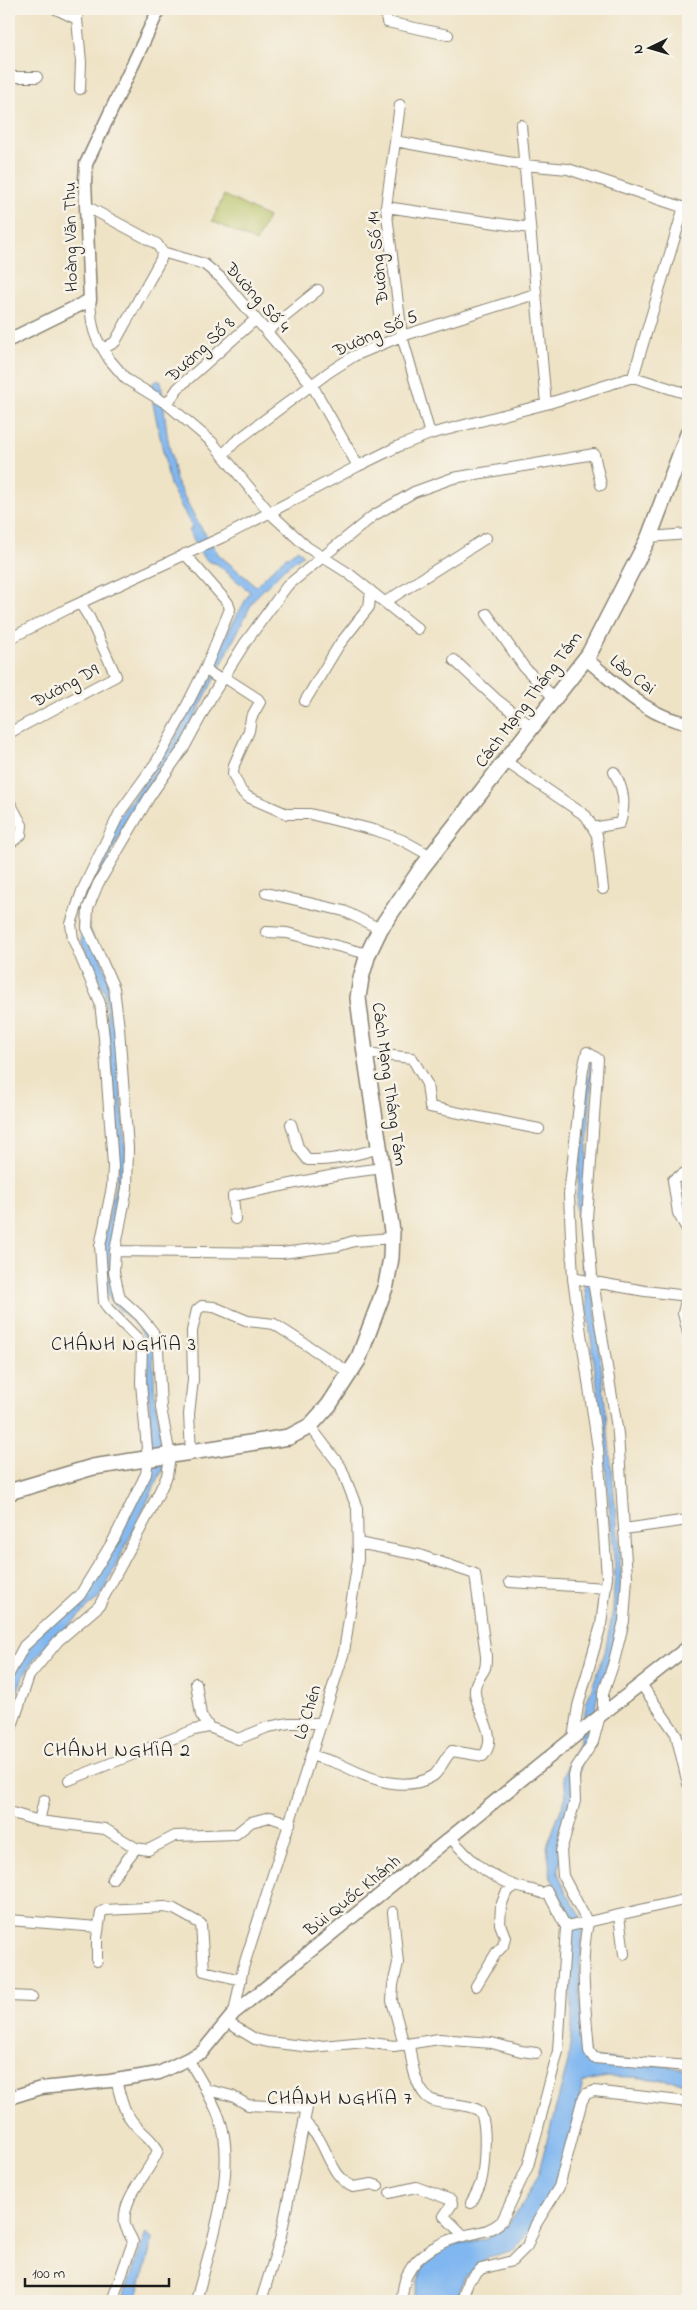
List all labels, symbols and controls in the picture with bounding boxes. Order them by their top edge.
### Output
north arrow [624,22,674,72]
text: N [628,43,649,55]
street label: Hoàng Văn Thụ [58,182,87,292]
street label: Đường Số 14 [361,210,398,306]
street label: Đường Số 4 [216,257,296,341]
street label: Đường Số 5 [329,305,423,366]
street label: Đường Số 8 [160,311,243,391]
street label: Cách Mạng Tháng Tám [470,626,590,775]
street label: Lào Cai [603,649,660,702]
street label: Đường D9 [27,658,105,717]
street label: Cách Mạng Tháng Tám [363,1001,412,1168]
district label: CHÁNH NGHĨA 3 [51,1331,197,1360]
street label: Lò Chén [288,1682,330,1743]
district label: CHÁNH NGHĨA 2 [43,1737,191,1766]
street label: Bùi Quốc Khánh [299,1849,407,1944]
district label: CHÁNH NGHĨA 7 [267,2085,413,2114]
scale bar [25,2255,169,2287]
text: 100 m [32,2263,65,2285]

